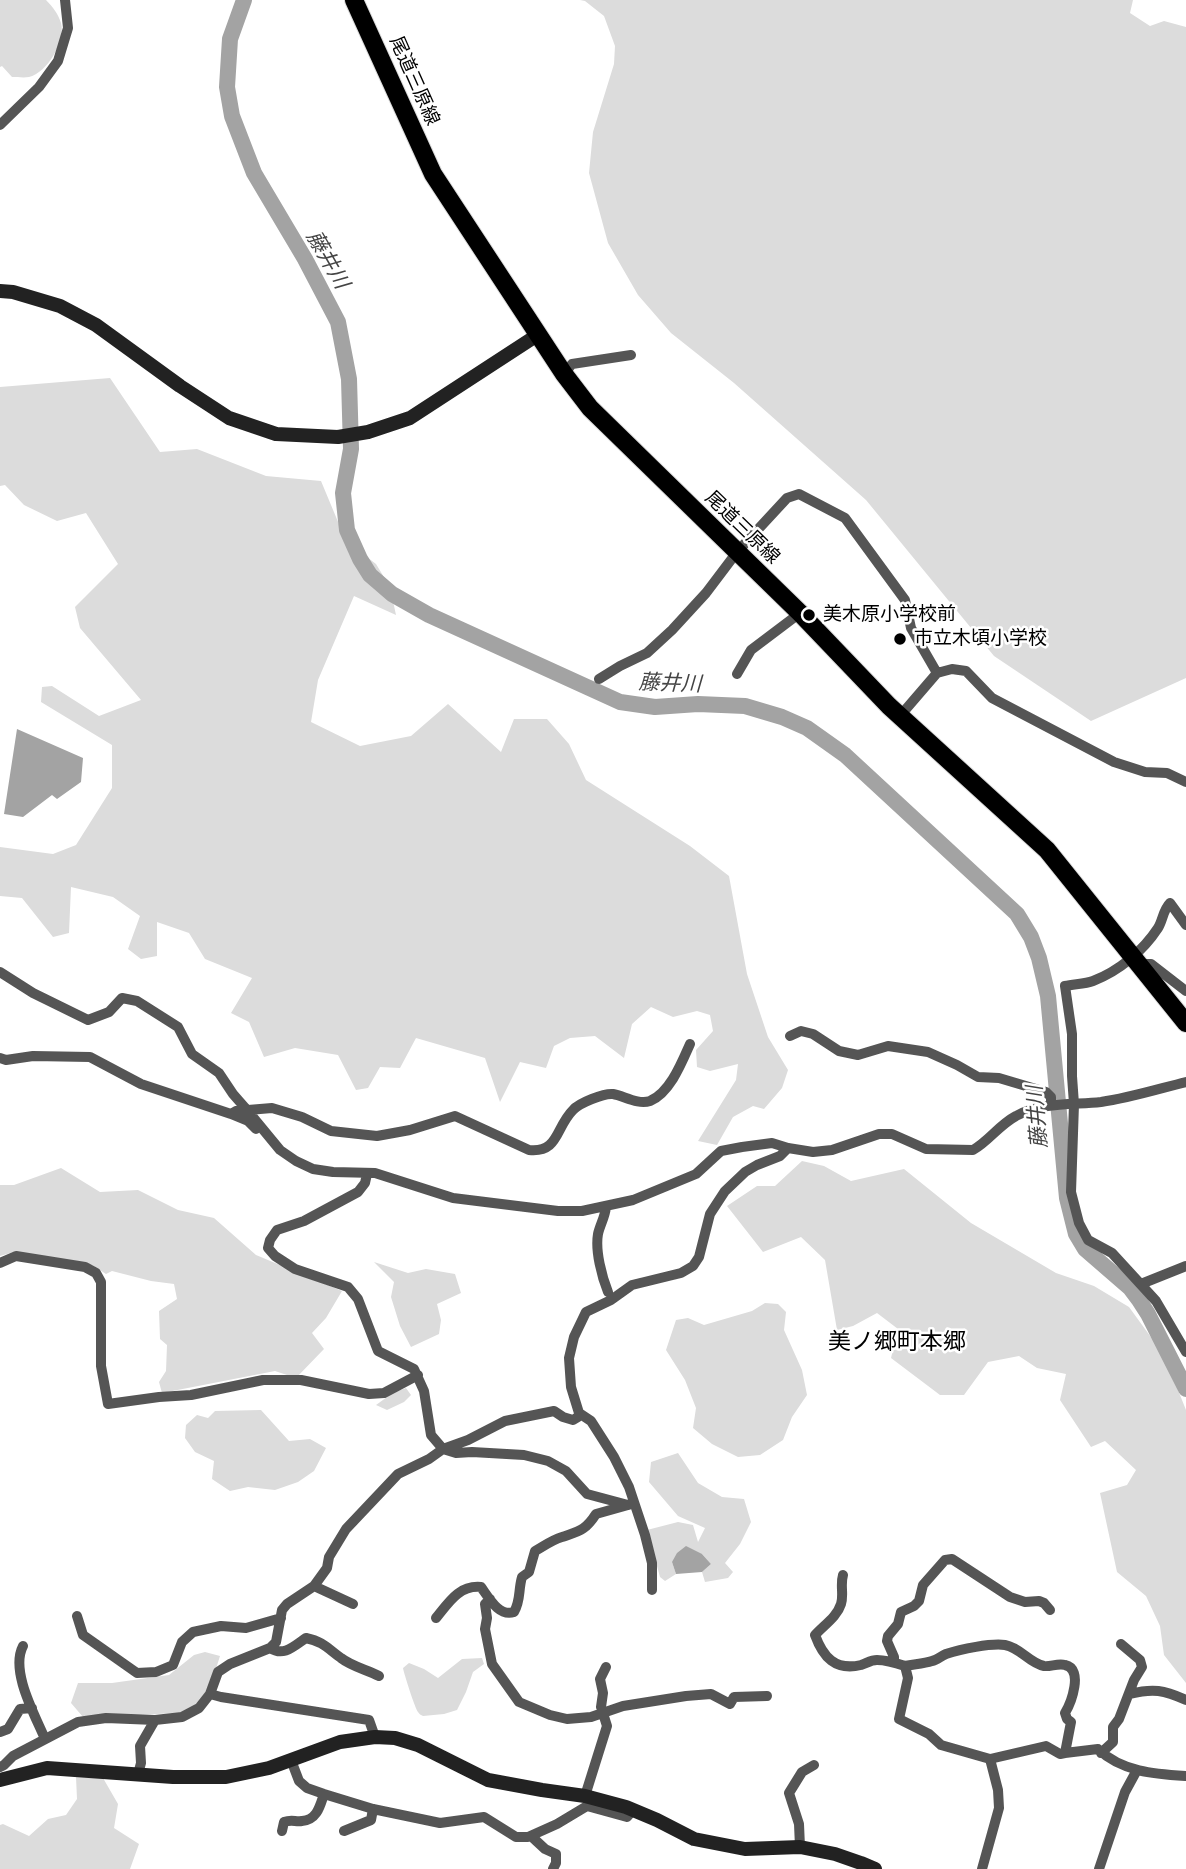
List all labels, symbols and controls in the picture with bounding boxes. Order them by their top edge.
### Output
street label: 尾道三原線 [384,33,444,129]
water label: 藤井川 [300,226,354,294]
street label: 尾道三原線 [700,487,784,569]
place label: 美木原小学校前 [823,604,956,626]
marker: 美木原小学校前 [801,607,817,623]
place label: 市立木頃小学校 [914,628,1047,650]
marker: 市立木頃小学校 [892,631,908,647]
water label: 藤井川 [638,670,702,698]
water label: 藤井川 [1023,1085,1053,1149]
district label: 美ノ郷町本郷 [828,1329,966,1357]

